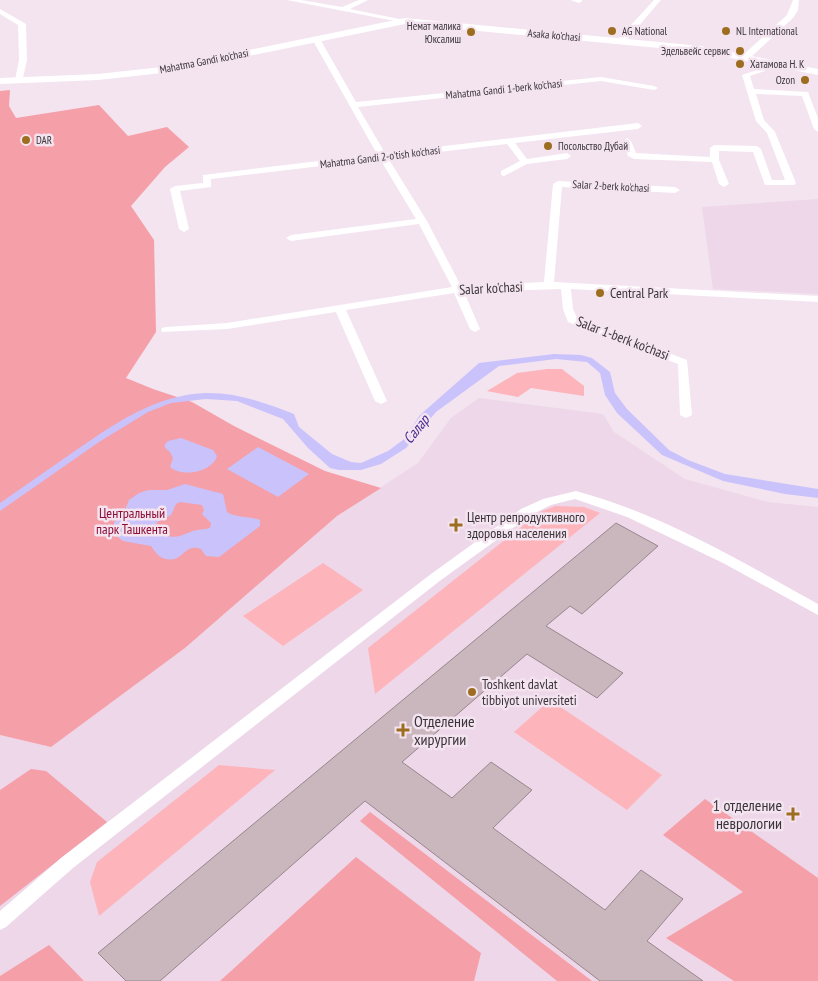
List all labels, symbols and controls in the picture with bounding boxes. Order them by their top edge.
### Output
place label: Немат малика Юксалиш [407,19,461,46]
place label: AG National [622,24,667,38]
place label: NL International [736,24,798,38]
marker: AG National [606,25,618,37]
marker: NL International [720,25,732,37]
marker: Немат малика Юксалиш [465,26,477,38]
street label: Asaka ko'chasi [527,26,581,44]
place label: Эдельвейс сервис [661,44,730,58]
street label: Mahatma Gandi ko'chasi [158,45,250,77]
marker: Эдельвейс сервис [734,45,746,57]
place label: Хатамова Н. К [750,57,805,71]
marker: Хатамова Н. К [734,58,746,70]
place label: Ozon [776,73,795,87]
marker: Ozon [799,74,811,86]
street label: Mahatma Gandi 1-berk ko'chasi [445,76,563,102]
place label: DAR [36,133,52,147]
marker: DAR [20,134,32,146]
place label: Посольство Дубай [558,139,628,153]
marker: Посольство Дубай [542,140,554,152]
street label: Mahatma Gandi 2-o'tish ko'chasi [319,143,441,171]
street label: Salar 2-berk ko'chasi [572,177,650,195]
street label: Salar ko'chasi [459,277,523,299]
place label: Central Park [610,284,669,302]
marker: Central Park [594,287,606,299]
street label: Salar 1-berk ko'chasi [574,312,672,364]
water label: Салар [399,410,434,447]
park label: Центральный парк Ташкента [96,504,168,538]
place label: Центр репродуктивного здоровья населения [467,508,585,542]
marker: Центр репродуктивного здоровья населения [449,518,463,532]
place label: Toshkent davlat tibbiyot universiteti [482,675,577,709]
marker: Toshkent davlat tibbiyot universiteti [466,686,478,698]
place label: Отделение хирургии [414,711,475,749]
marker: Отделение хирургии [396,723,410,737]
place label: 1 отделение неврологии [713,795,782,833]
marker: 1 отделение неврологии [786,807,800,821]

